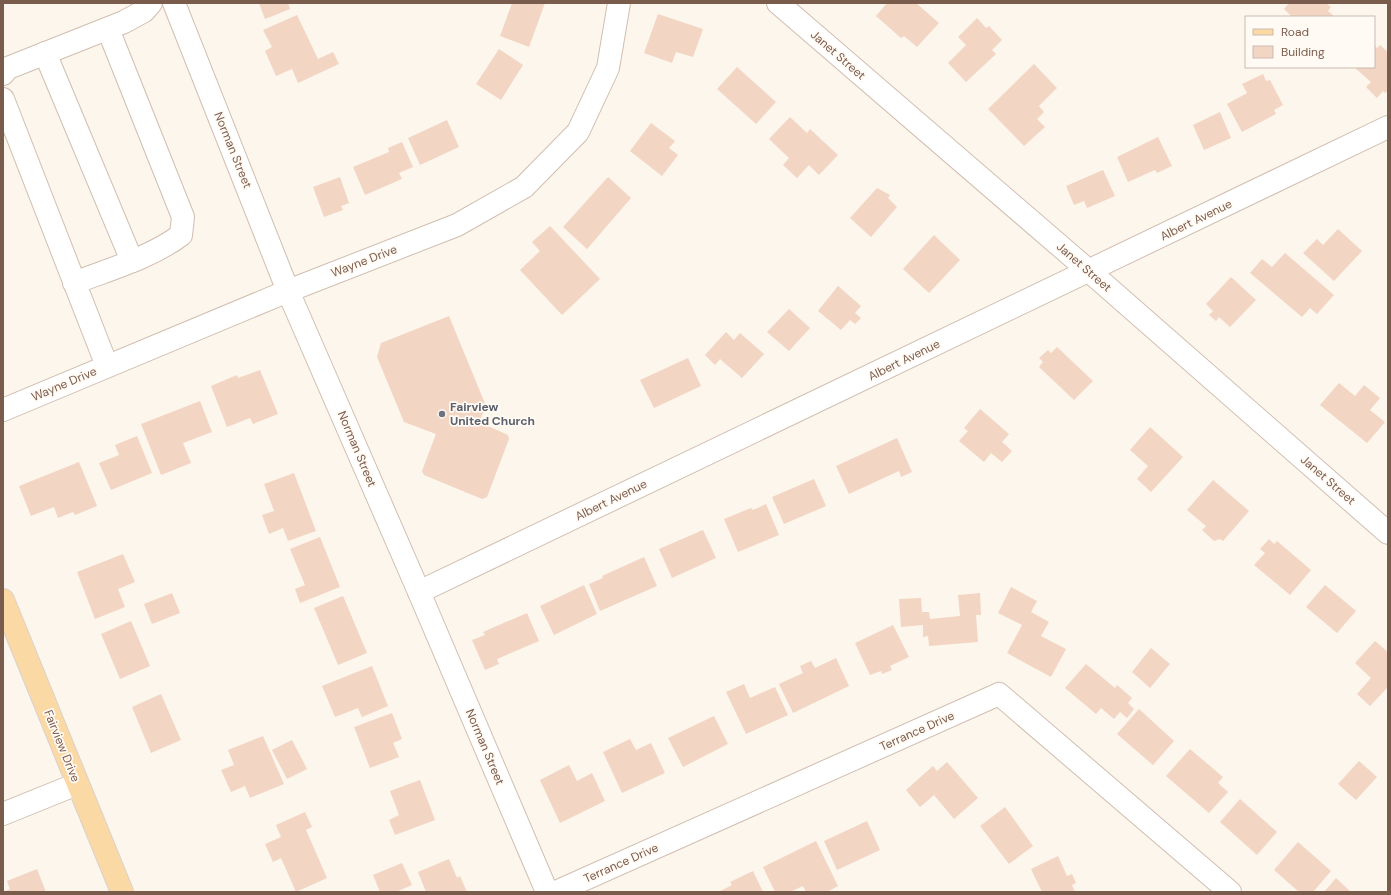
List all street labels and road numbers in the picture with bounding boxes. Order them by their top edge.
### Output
street label: Janet Street [807,27,869,84]
street label: Norman Street [210,109,256,191]
street label: Albert Avenue [1157,196,1235,244]
street label: Janet Street [1053,239,1115,296]
street label: Wayne Drive [329,241,399,281]
street label: Albert Avenue [865,336,943,384]
street label: Wayne Drive [29,363,99,405]
street label: Norman Street [334,409,380,490]
street label: Janet Street [1297,452,1359,509]
street label: Albert Avenue [572,476,650,524]
street label: Norman Street [462,707,508,788]
street label: Terrance Drive [877,707,957,755]
street label: Fairview Drive [40,708,84,785]
street label: Terrance Drive [581,839,661,887]

